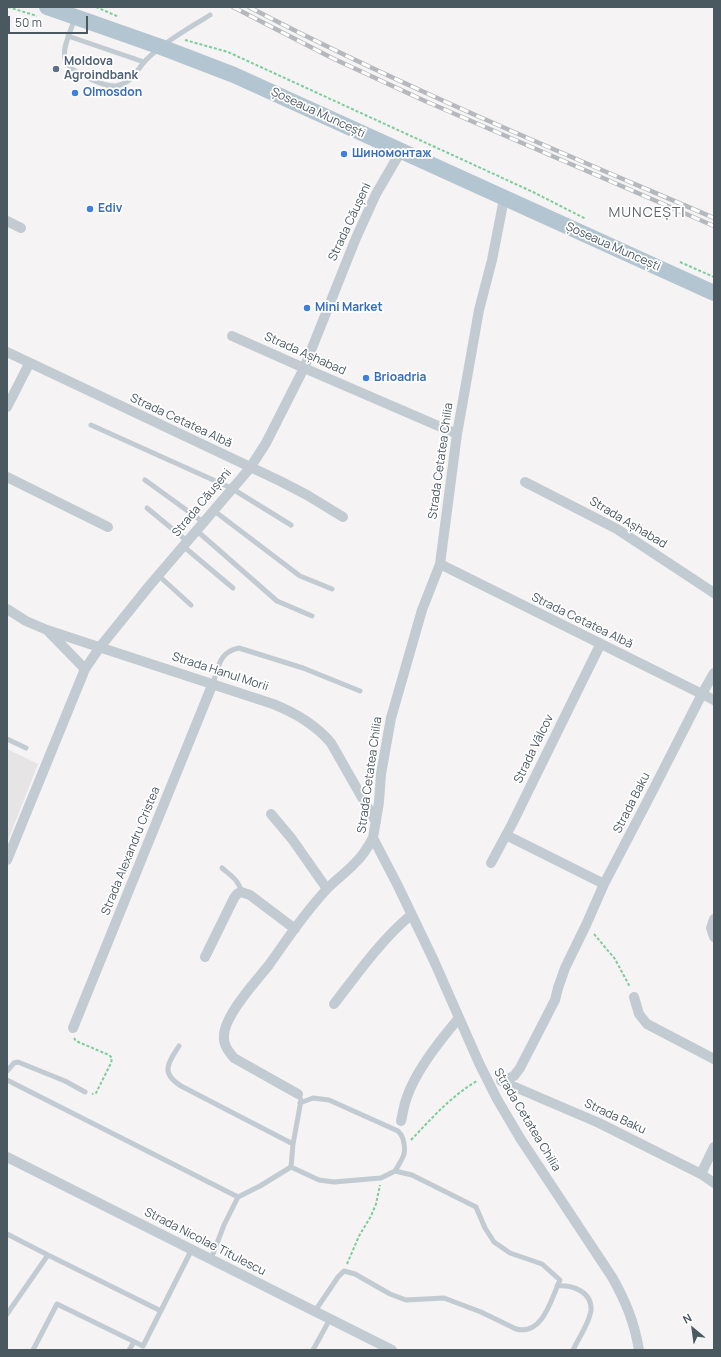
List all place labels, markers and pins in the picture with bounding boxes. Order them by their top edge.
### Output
place label: Moldova Agroindbank [64,55,138,83]
marker: Moldova Agroindbank [51,64,61,74]
place label: Olmosdon [83,86,142,100]
marker: Olmosdon [70,88,80,98]
place label: Шиномонтаж [352,147,431,161]
marker: Шиномонтаж [339,149,349,159]
place label: Ediv [98,202,122,216]
marker: Ediv [85,204,95,214]
place label: Mini Market [315,301,383,315]
marker: Mini Market [302,303,312,313]
place label: Brioadria [374,371,427,385]
marker: Brioadria [361,373,371,383]

